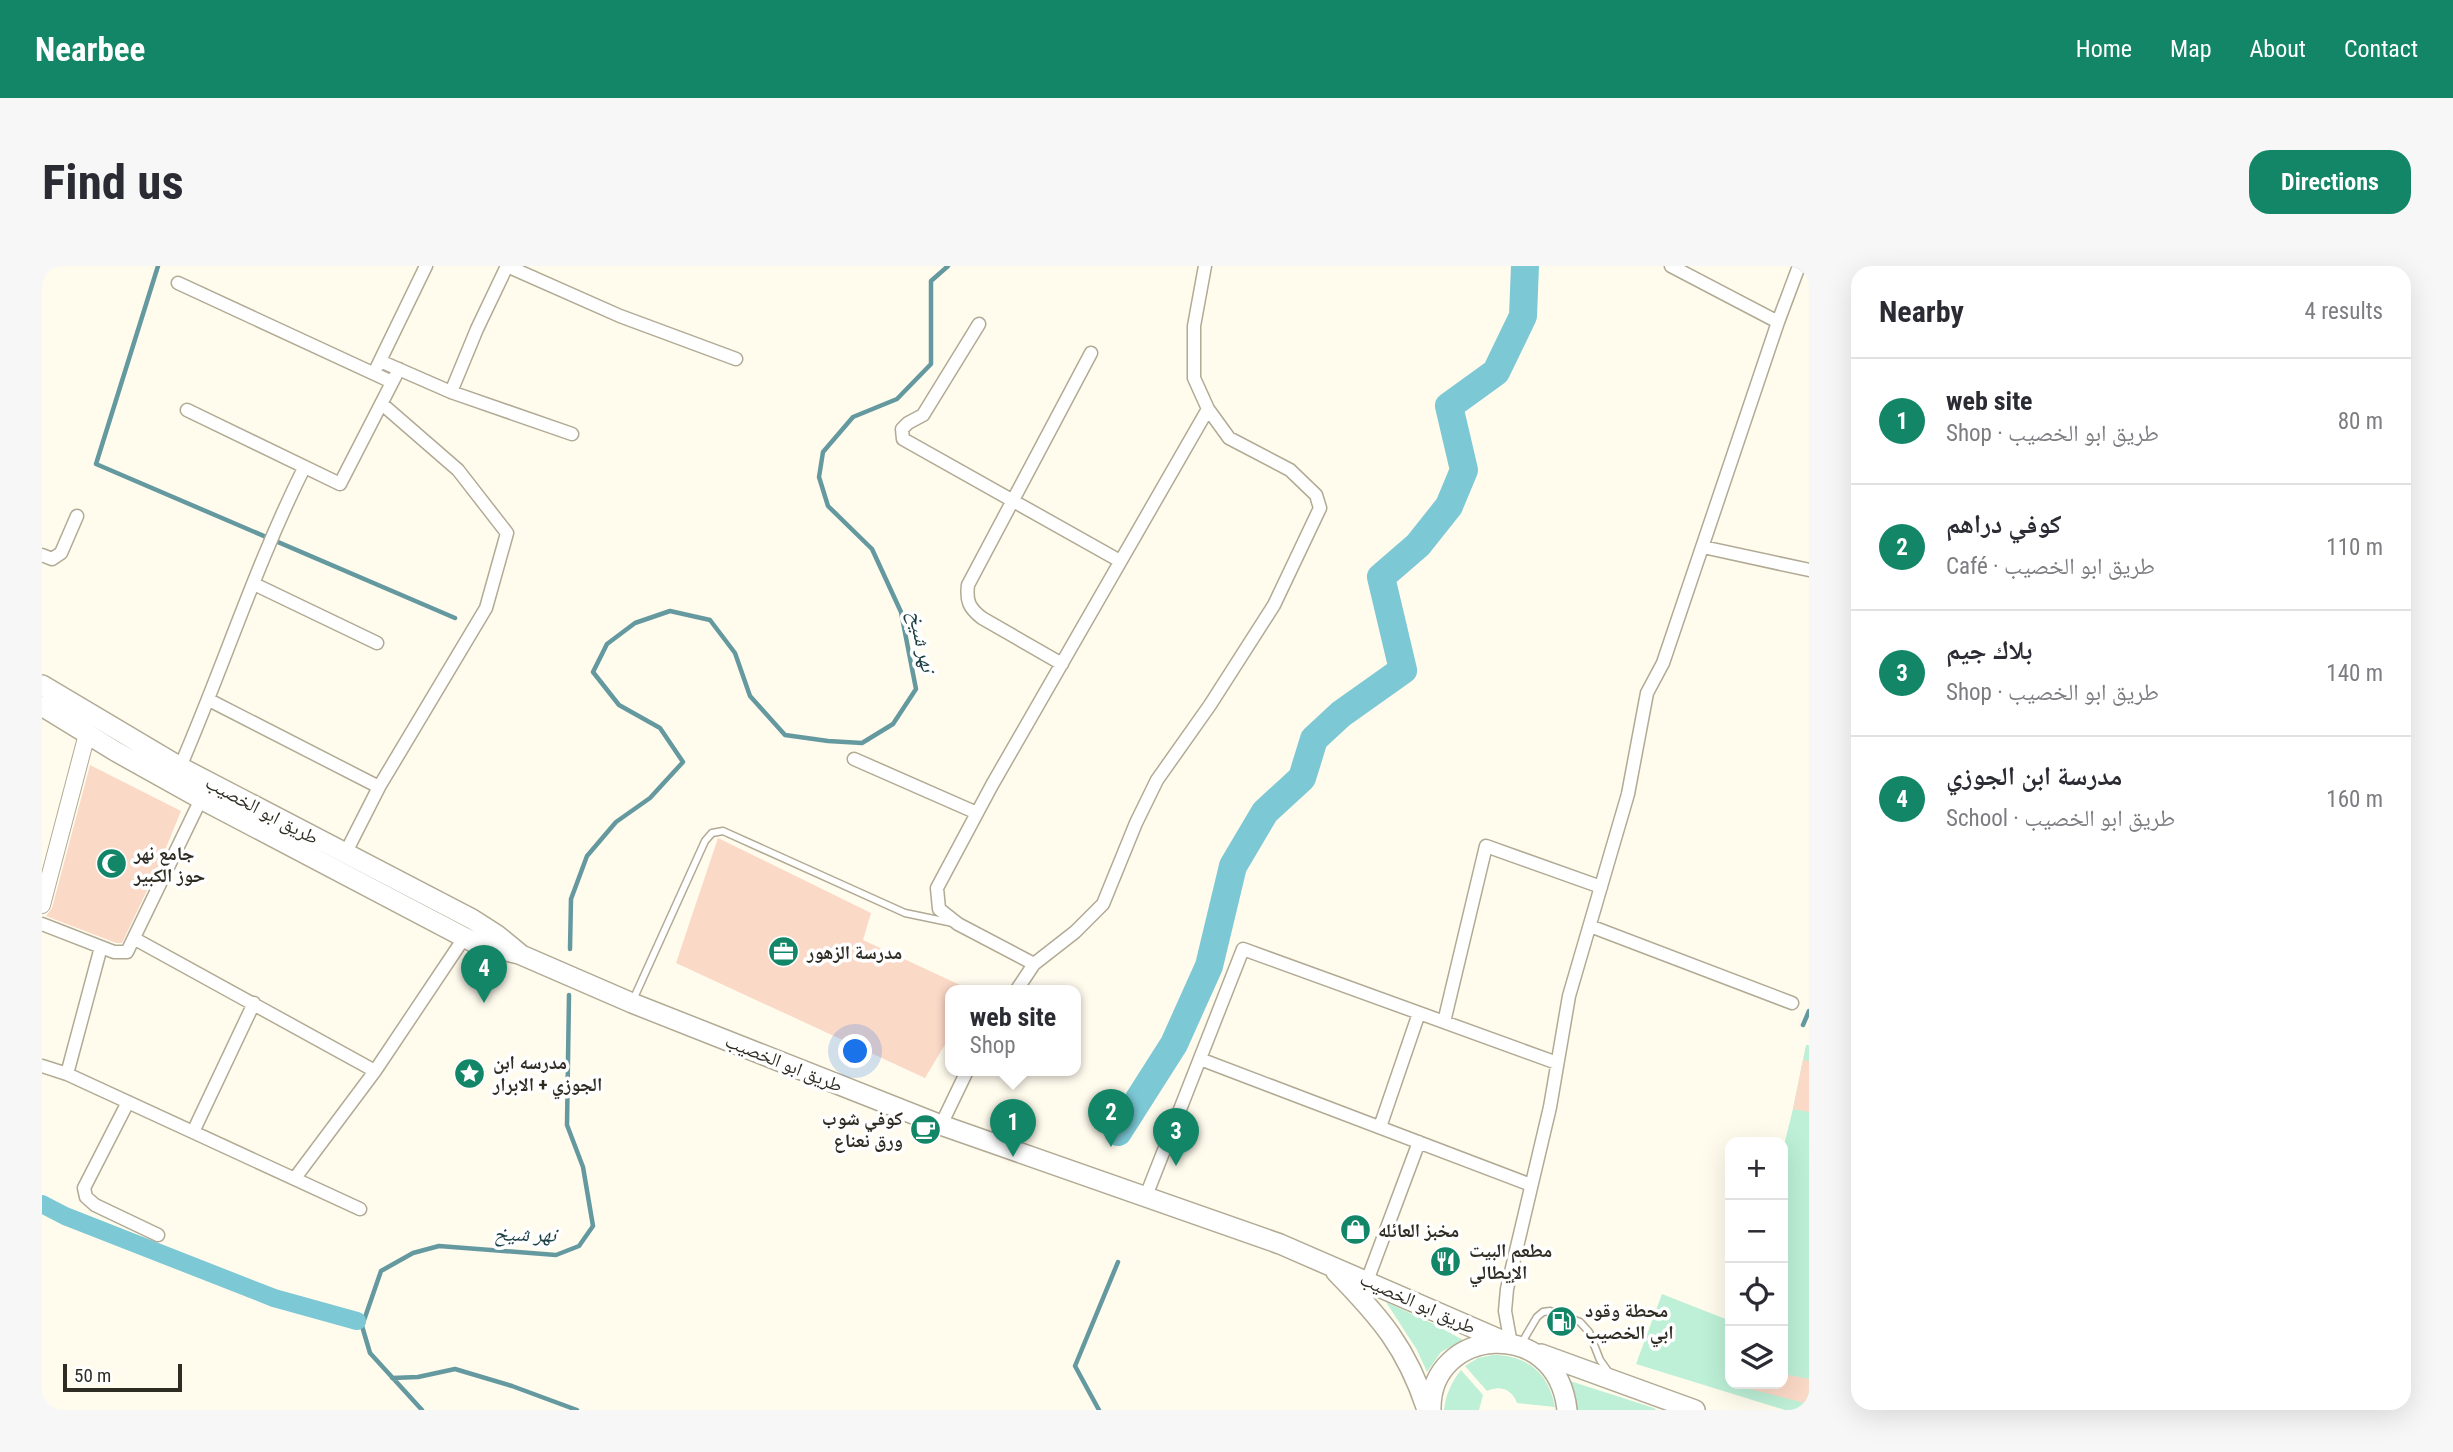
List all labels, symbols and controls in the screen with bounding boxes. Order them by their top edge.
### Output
text: Nearbee [35,30,145,69]
text: Home [2076,35,2132,63]
text: Map [2170,35,2212,63]
text: About [2250,35,2306,63]
text: Contact [2344,35,2418,63]
button: Directions [2249,150,2411,214]
text: Find us [42,154,184,211]
text: Nearby [1879,294,1964,329]
text: 4 results [2305,298,2383,325]
text: web site [1946,386,2033,416]
text: 1 [1896,408,1908,435]
text: 80 m [2338,408,2383,435]
text: Shop · طريق ابو الخصيب [1946,420,2159,447]
text: كوفي دراهم [1946,509,2062,539]
text: 2 [1896,534,1908,561]
text: 110 m [2326,534,2383,561]
text: Café · طريق ابو الخصيب [1946,553,2155,580]
water label: نهر شيخ [902,608,942,678]
text: بلاك جيم [1946,635,2032,665]
text: 3 [1896,660,1908,687]
text: 140 m [2326,660,2383,687]
text: Shop · طريق ابو الخصيب [1946,679,2159,706]
text: مدرسة ابن الجوزي [1946,761,2122,791]
street label: طريق ابو الخصيب [202,771,322,849]
text: 4 [1896,786,1908,813]
text: 160 m [2326,786,2383,813]
text: School · طريق ابو الخصيب [1946,805,2175,832]
place label: جامع نهر حوز الكبير [133,842,205,887]
mosque icon: جامع نهر حوز الكبير [94,847,128,881]
office icon: مدرسة الزهور [767,935,801,969]
place label: مدرسة الزهور [806,941,902,964]
pin: 4 [461,945,507,1003]
popup [945,985,1081,1076]
text: web site [970,1002,1056,1032]
street label: طريق ابو الخصيب [722,1029,846,1097]
text: Shop [970,1032,1016,1059]
your location [838,1034,872,1068]
place label: مدرسه ابن الجوزي + الابرار [492,1051,602,1099]
place icon: مدرسه ابن الجوزي + الابرار [453,1056,487,1090]
pin: 2 [1088,1089,1134,1147]
pin: 1 [990,1099,1036,1157]
place label: كوفي شوب ورق نعناع [822,1107,904,1153]
pin: 3 [1153,1108,1199,1166]
cafe icon: كوفي شوب ورق نعناع [909,1112,943,1146]
map controls [1725,1137,1788,1389]
button: + [1725,1137,1788,1200]
button: − [1725,1200,1788,1263]
shop icon: مخبز العائله [1338,1213,1372,1247]
place label: مخبز العائله [1378,1219,1459,1242]
water label: نهر شيخ [494,1221,560,1248]
place label: مطعم البيت الإيطالي [1469,1239,1552,1287]
restaurant icon: مطعم البيت الإيطالي [1429,1244,1463,1278]
button: locate [1725,1263,1788,1326]
street label: طريق ابو الخصيب [1356,1267,1480,1339]
place label: محطة وقود ابي الخصيب [1585,1299,1674,1347]
fuel station icon: محطة وقود ابي الخصيب [1545,1304,1579,1338]
button: layers [1725,1326,1788,1389]
scale bar [63,1361,182,1393]
text: 50 m [74,1364,111,1387]

